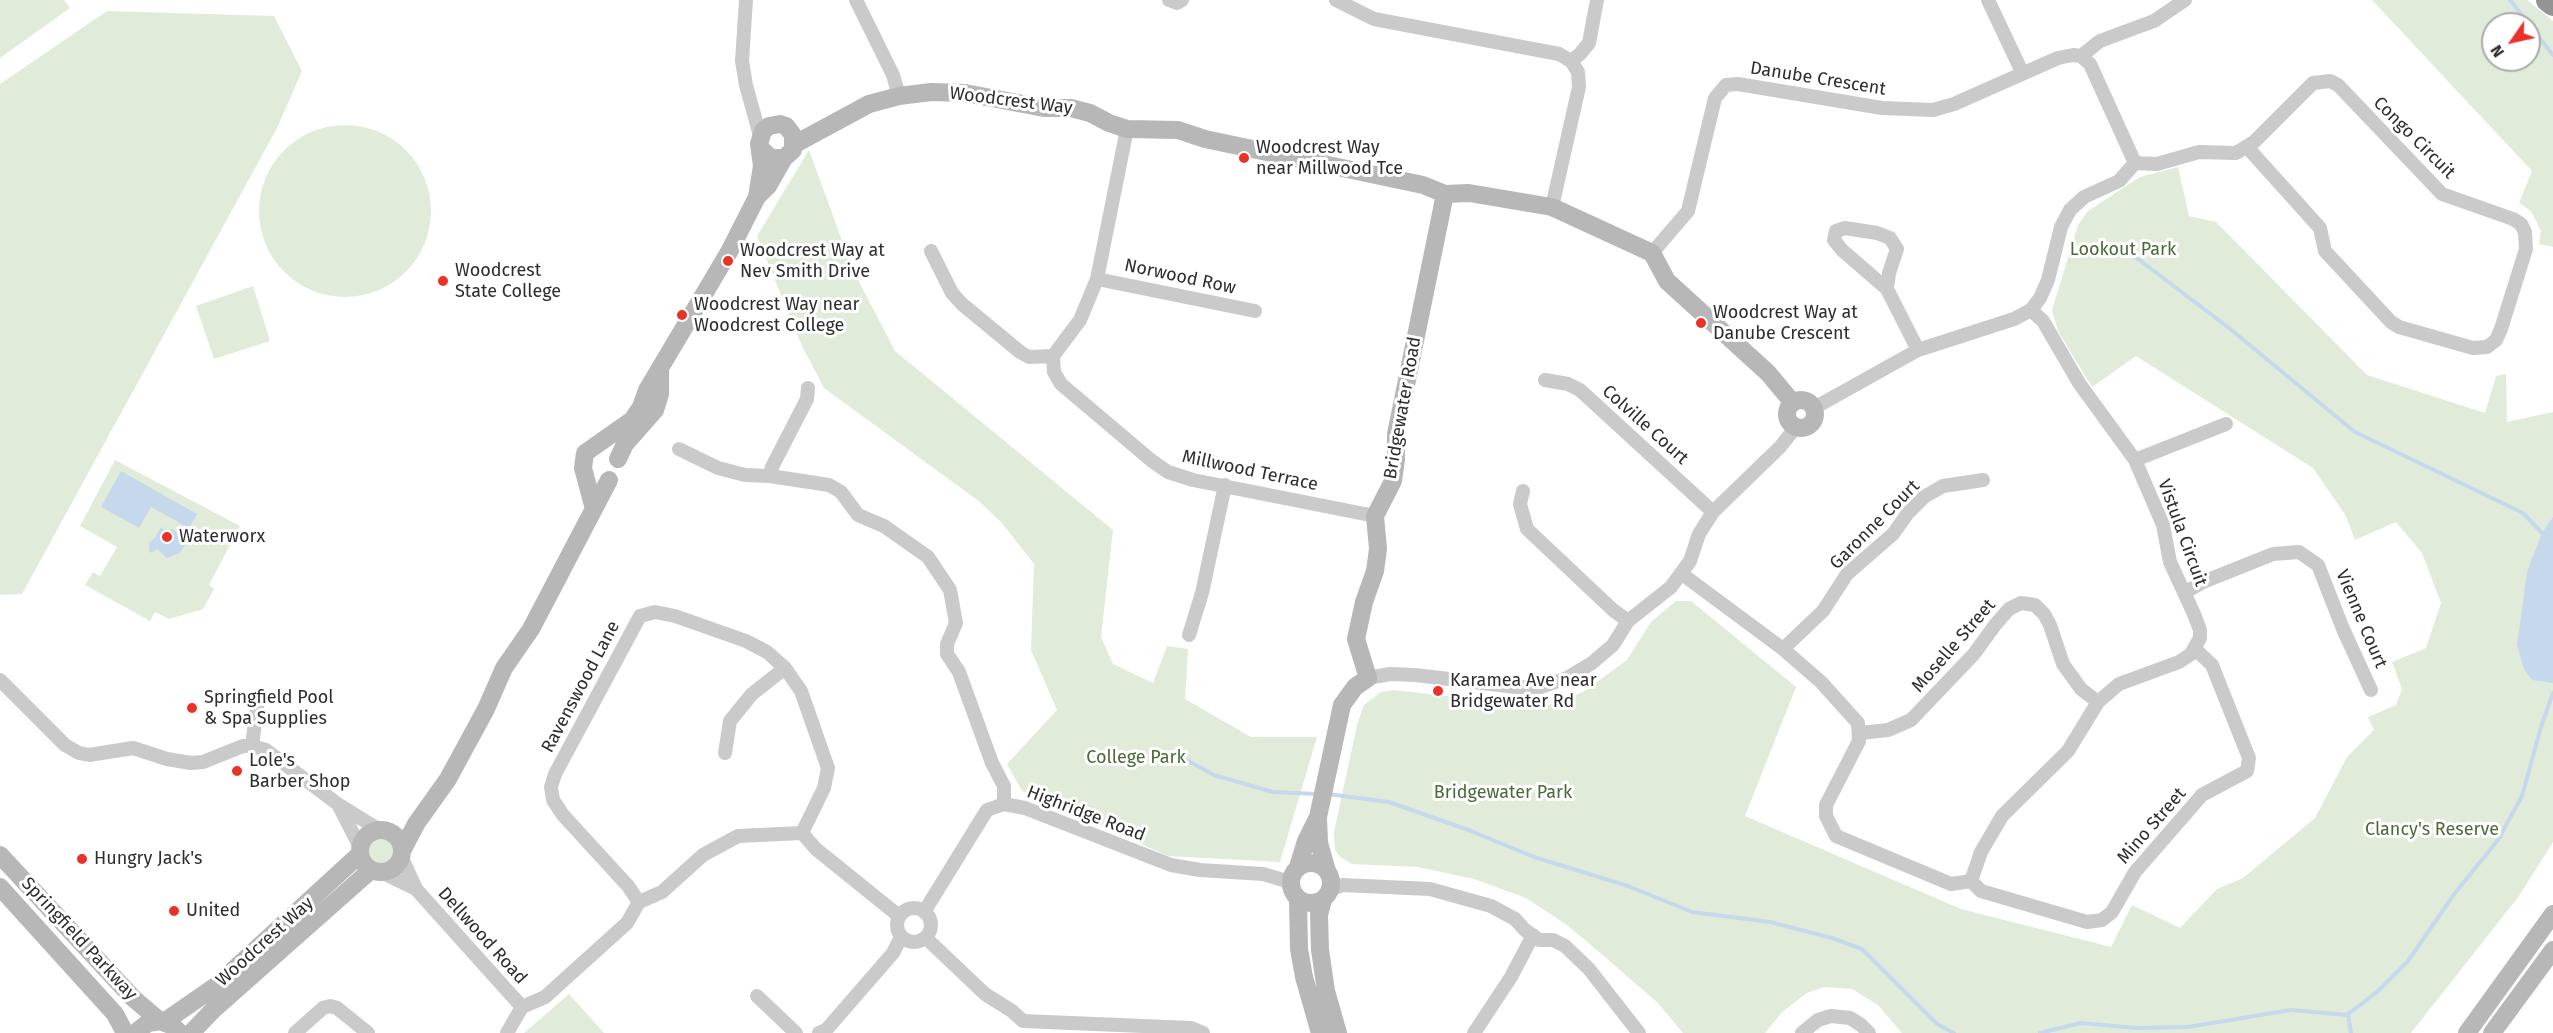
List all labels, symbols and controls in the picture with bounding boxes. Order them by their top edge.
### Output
north arrow [2481,12,2541,72]
text: N [2486,42,2508,61]
street label: Danube Crescent [1749,58,1887,100]
street label: Woodcrest Way [948,83,1074,119]
street label: Congo Circuit [2368,92,2460,184]
place label: Woodcrest Way near Millwood Tce [1256,137,1403,180]
marker: Woodcrest Way near Millwood Tce [1237,151,1251,165]
park label: Lookout Park [2070,239,2176,261]
place label: Woodcrest Way at Nev Smith Drive [740,240,885,282]
marker: Woodcrest Way at Nev Smith Drive [721,254,735,268]
street label: Norwood Row [1122,255,1238,299]
place label: Woodcrest State College [455,260,561,302]
marker: Woodcrest State College [436,274,450,288]
place label: Woodcrest Way near Woodcrest College [694,294,859,336]
place label: Woodcrest Way at Danube Crescent [1713,302,1858,344]
marker: Woodcrest Way near Woodcrest College [675,308,689,322]
marker: Woodcrest Way at Danube Crescent [1694,316,1708,330]
street label: Bridgewater Road [1380,335,1426,481]
street label: Colville Court [1597,381,1693,469]
street label: Millwood Terrace [1180,446,1320,496]
street label: Garonne Court [1826,476,1924,574]
street label: Vistula Circuit [2153,477,2211,589]
place label: Waterworx [179,526,265,548]
marker: Waterworx [160,530,174,544]
street label: Vienne Court [2331,567,2391,671]
street label: Moselle Street [1908,595,2000,697]
street label: Ravenswood Lane [537,617,625,757]
place label: Karamea Ave near Bridgewater Rd [1450,670,1597,712]
marker: Karamea Ave near Bridgewater Rd [1431,684,1445,698]
place label: Springfield Pool & Spa Supplies [204,687,334,730]
marker: Springfield Pool & Spa Supplies [185,701,199,715]
park label: College Park [1086,747,1186,769]
place label: Lole's Barber Shop [249,750,350,792]
marker: Lole's Barber Shop [230,764,244,778]
street label: Highridge Road [1024,781,1148,847]
park label: Bridgewater Park [1434,782,1572,804]
street label: Mino Street [2113,784,2191,868]
park label: Clancy's Reserve [2365,819,2499,841]
place label: Hungry Jack's [94,848,202,870]
marker: Hungry Jack's [75,852,89,866]
street label: Springfield Parkway [17,873,141,1005]
street label: Dellwood Road [433,883,531,989]
street label: Woodcrest Way [212,893,318,991]
place label: United [186,900,240,922]
marker: United [167,904,181,918]

